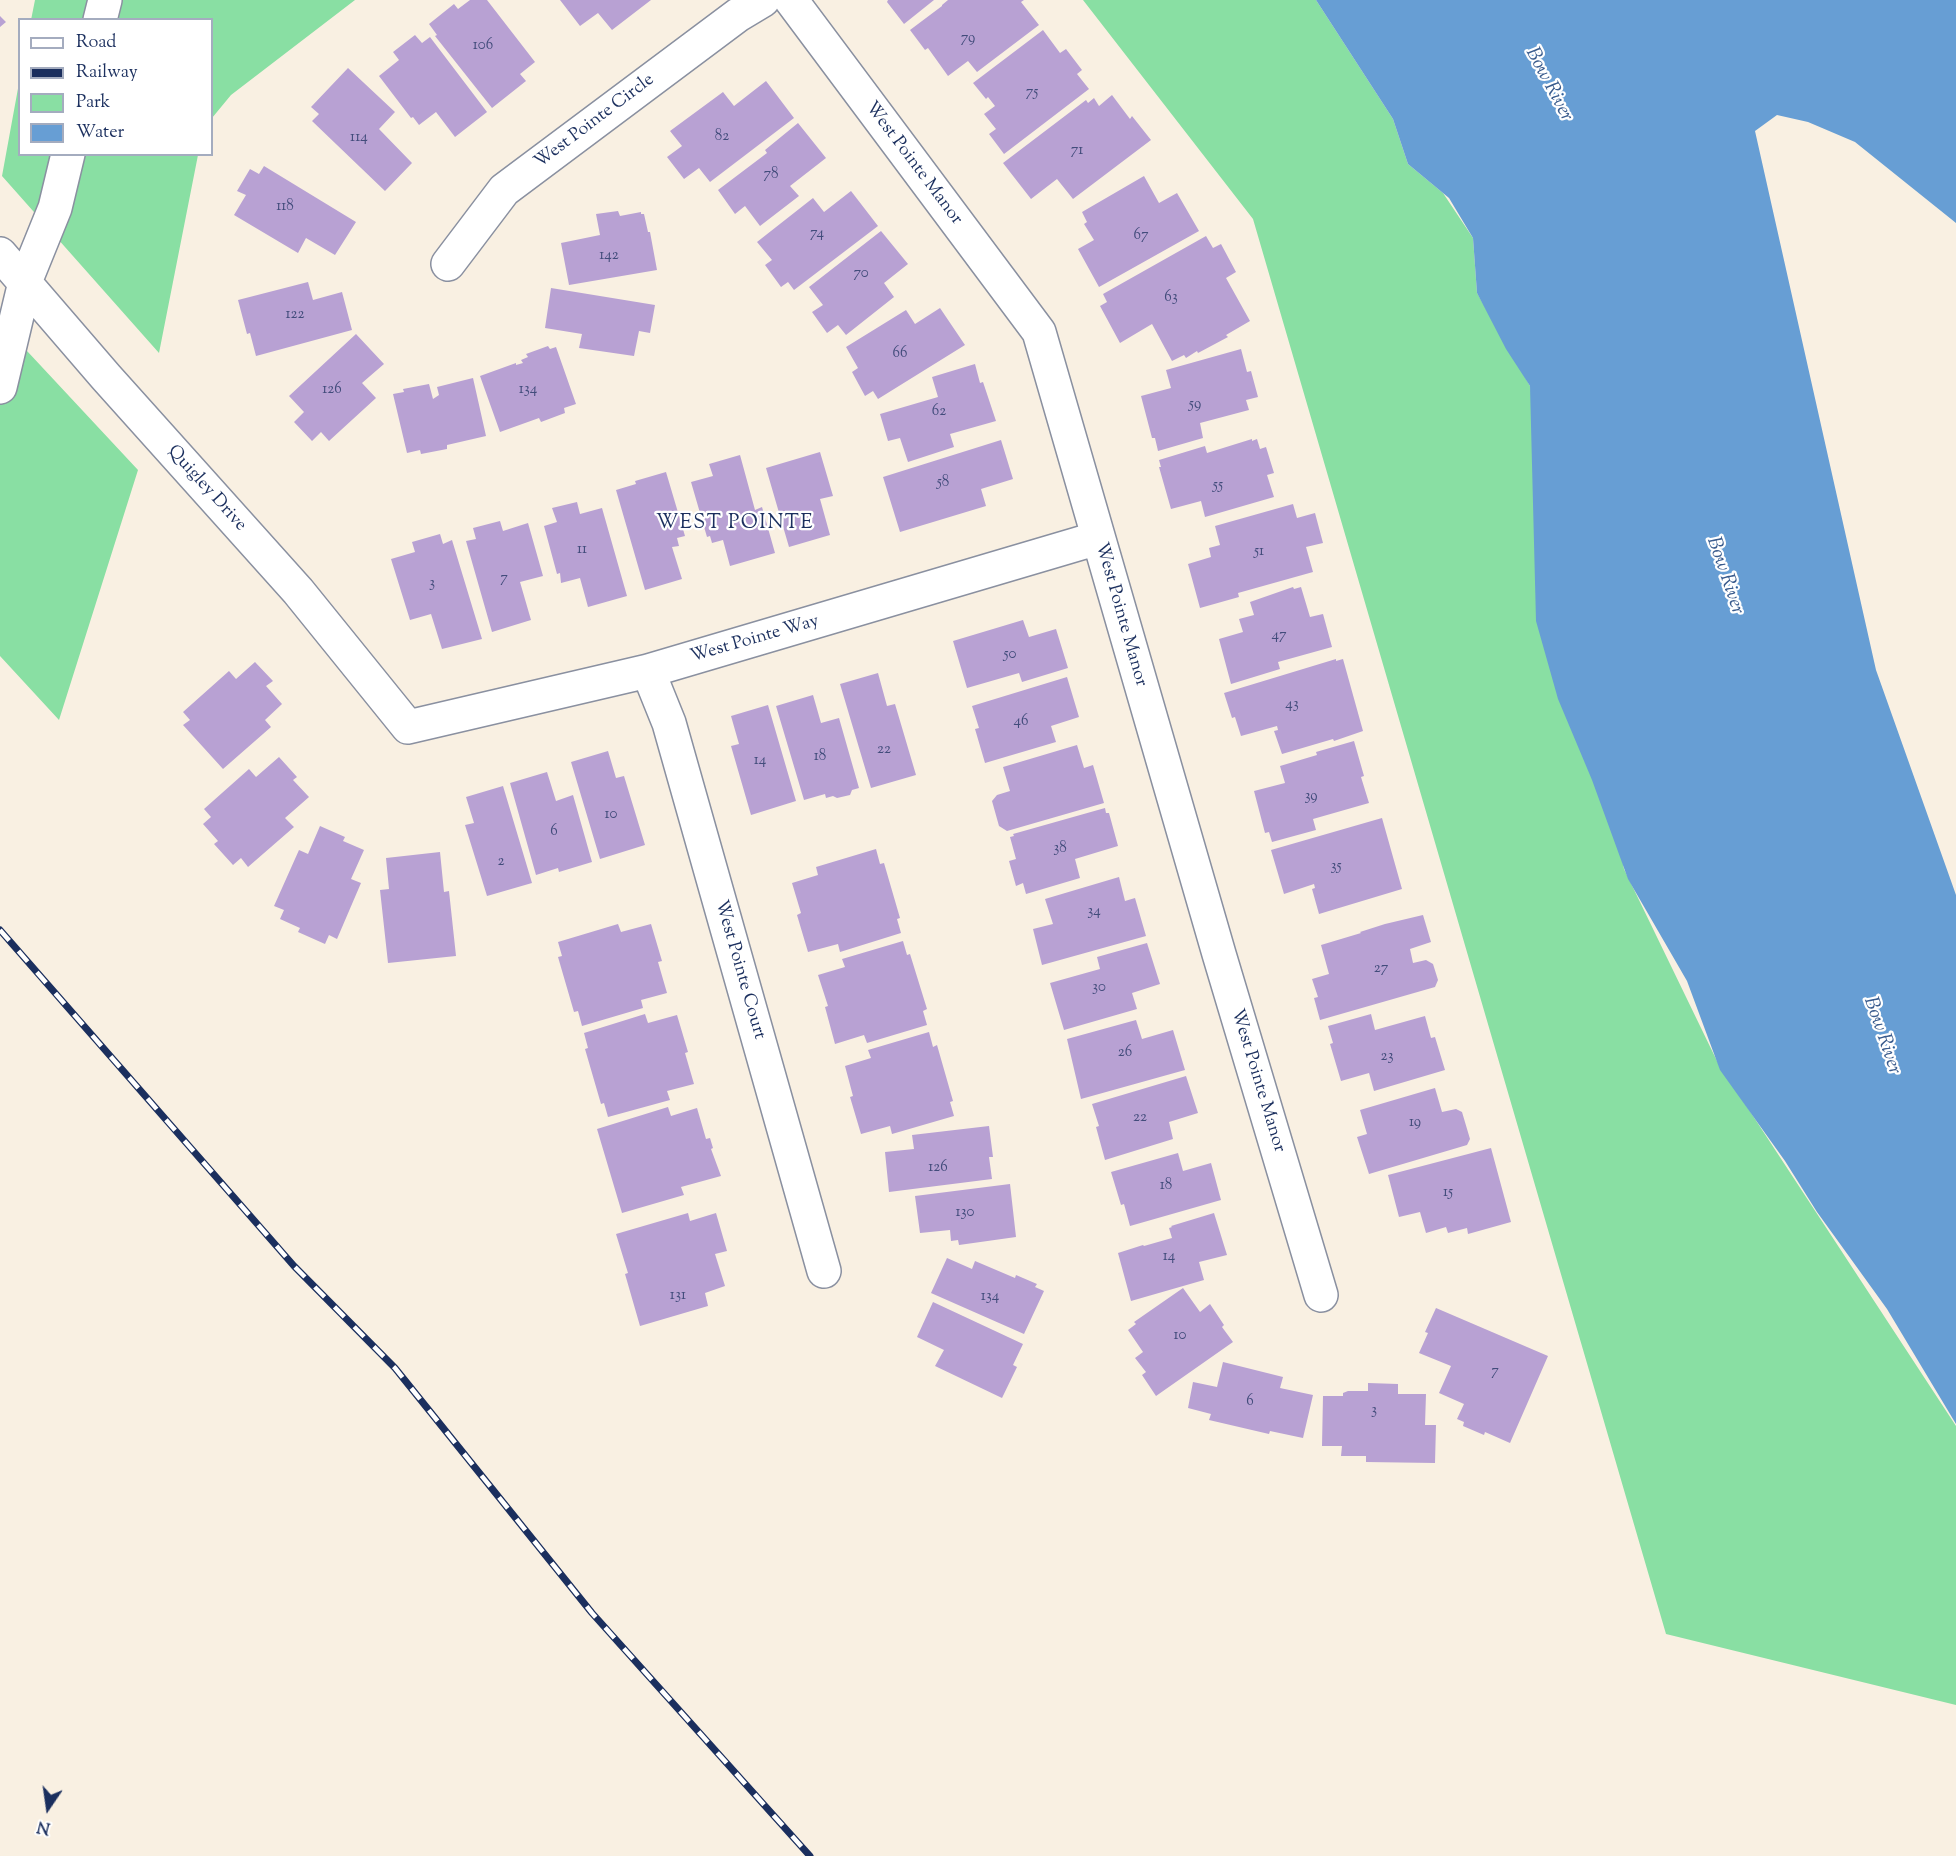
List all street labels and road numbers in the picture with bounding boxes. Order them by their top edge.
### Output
street label: West Pointe Circle [531,70,659,174]
street label: West Pointe Manor [860,98,966,230]
street label: Quigley Drive [162,442,250,536]
street label: West Pointe Manor [1089,541,1151,689]
street label: West Pointe Way [688,611,822,669]
street label: West Pointe Court [709,898,769,1042]
street label: West Pointe Manor [1225,1007,1289,1155]

